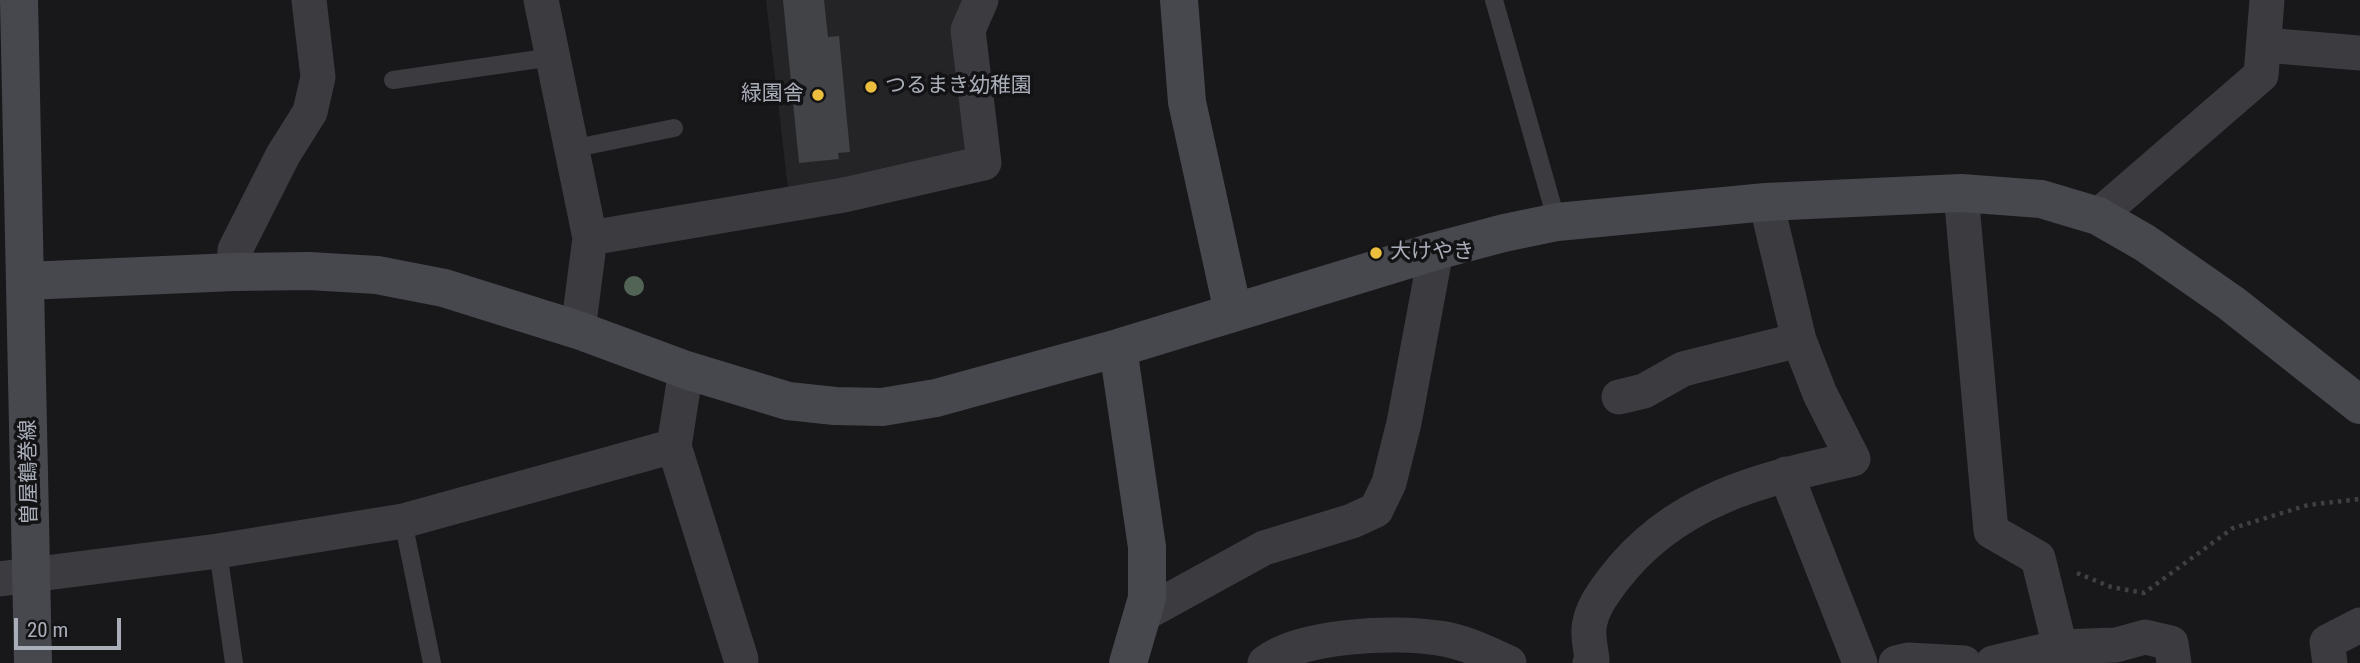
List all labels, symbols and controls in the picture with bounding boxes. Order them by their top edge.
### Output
place label: つるまき幼稚園 [885,74,1032,100]
marker: つるまき幼稚園 [863,79,879,95]
place label: 緑園舎 [741,82,804,108]
marker: 緑園舎 [810,87,826,103]
place label: 大けやき [1390,240,1474,266]
marker: 大けやき [1368,245,1384,261]
street label: 曽屋鶴巻線 [16,419,44,525]
scale bar [18,604,124,648]
text: 20 m [27,618,68,642]

